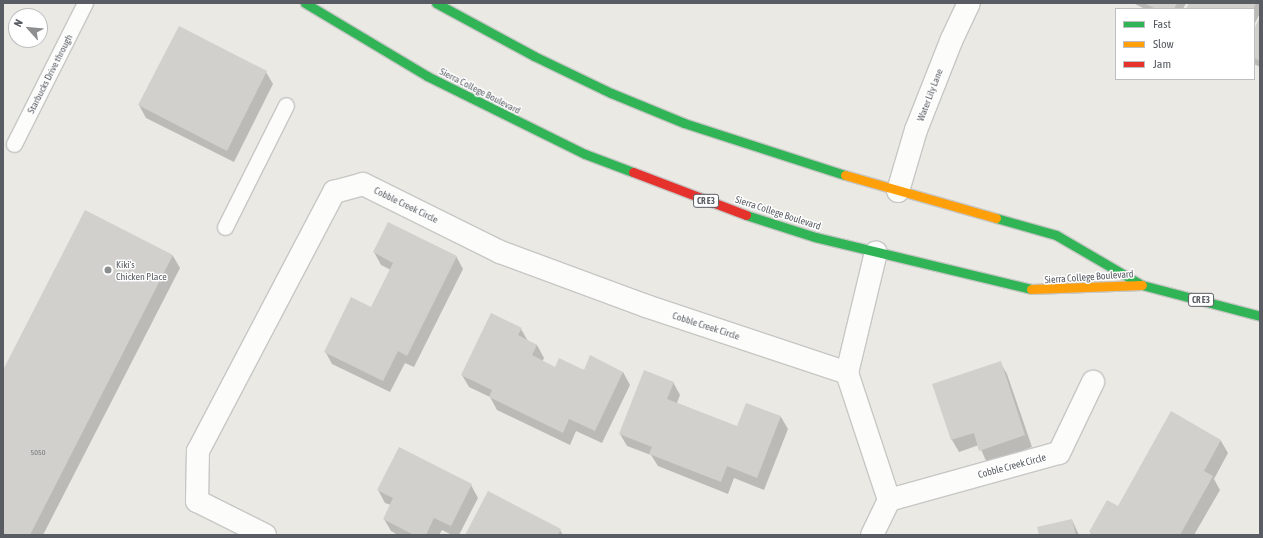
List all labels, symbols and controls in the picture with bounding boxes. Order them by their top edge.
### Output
north arrow [8,8,48,48]
legend [1115,8,1255,80]
text: N [11,17,25,29]
text: Fast [1153,17,1171,31]
street label: Starbucks Drive through [25,32,75,116]
text: Slow [1153,37,1174,51]
text: Jam [1153,57,1171,71]
street label: Sierra College Boulevard [437,65,523,117]
street label: Water Lily Lane [914,67,946,123]
street label: Cobble Creek Circle [372,184,440,226]
street label: Sierra College Boulevard [734,193,822,233]
road number: CR E3 [693,194,719,208]
place label: Kiki's Chicken Place [116,258,167,282]
marker: Kiki's Chicken Place [103,265,113,275]
street label: Sierra College Boulevard [1044,268,1134,286]
road number: CR E3 [1188,293,1214,307]
street label: Cobble Creek Circle [671,309,741,343]
house number: 5050 [30,448,46,458]
street label: Cobble Creek Circle [977,451,1047,481]

